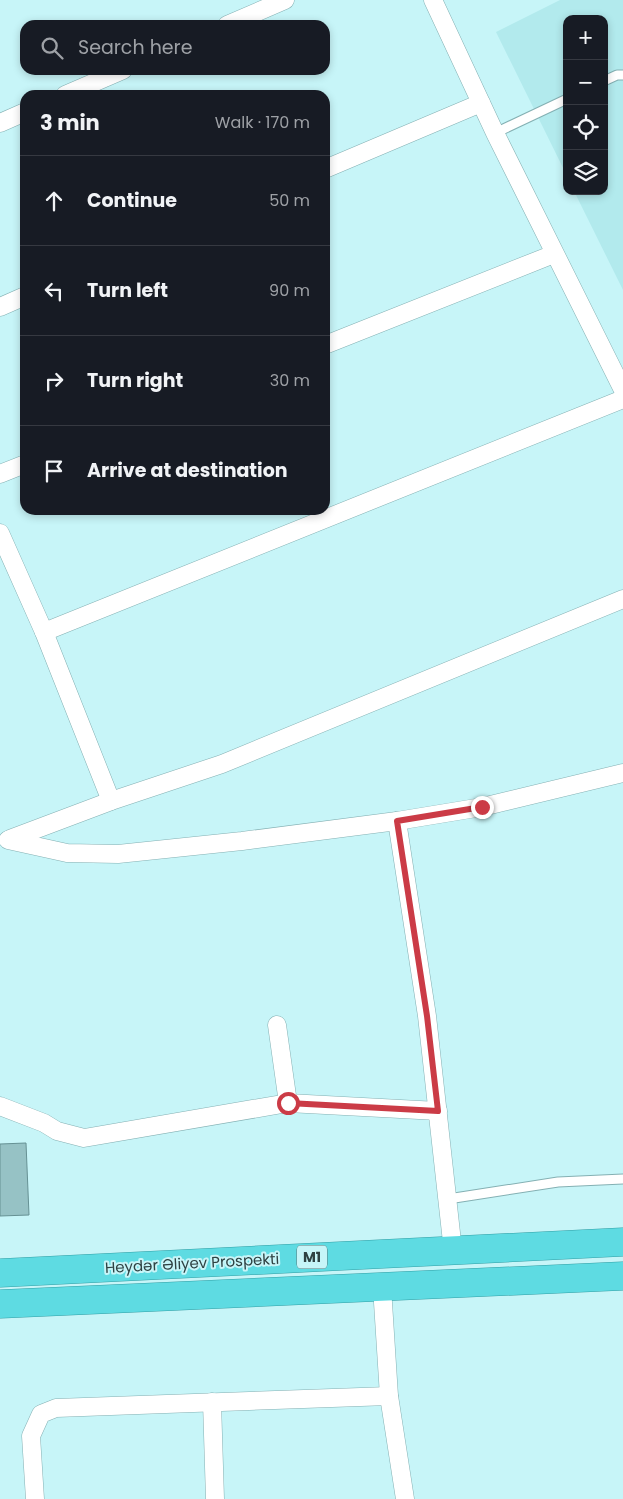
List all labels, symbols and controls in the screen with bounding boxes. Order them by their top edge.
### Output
map controls [563,15,608,195]
button: + [563,15,608,60]
search box [20,20,330,75]
icon: search [38,34,66,62]
text: Search here [78,34,192,61]
button: − [563,60,608,105]
button: locate [563,105,608,150]
text: 3 min [40,108,100,137]
text: Walk · 170 m [215,111,310,134]
button: layers [563,150,608,195]
icon: ahead [40,187,68,215]
text: Continue [87,187,177,214]
text: 50 m [269,189,310,212]
icon: left [40,277,68,305]
text: Turn left [87,277,168,304]
text: 90 m [269,279,310,302]
icon: right [40,367,68,395]
text: Turn right [87,367,183,394]
text: 30 m [270,369,310,392]
icon: arrive [40,457,68,485]
text: Arrive at destination [87,457,288,484]
route end [471,796,494,819]
route start [277,1092,300,1115]
road number: M1 [297,1246,327,1268]
street label: Heydər Əliyev Prospekti [104,1248,280,1278]

